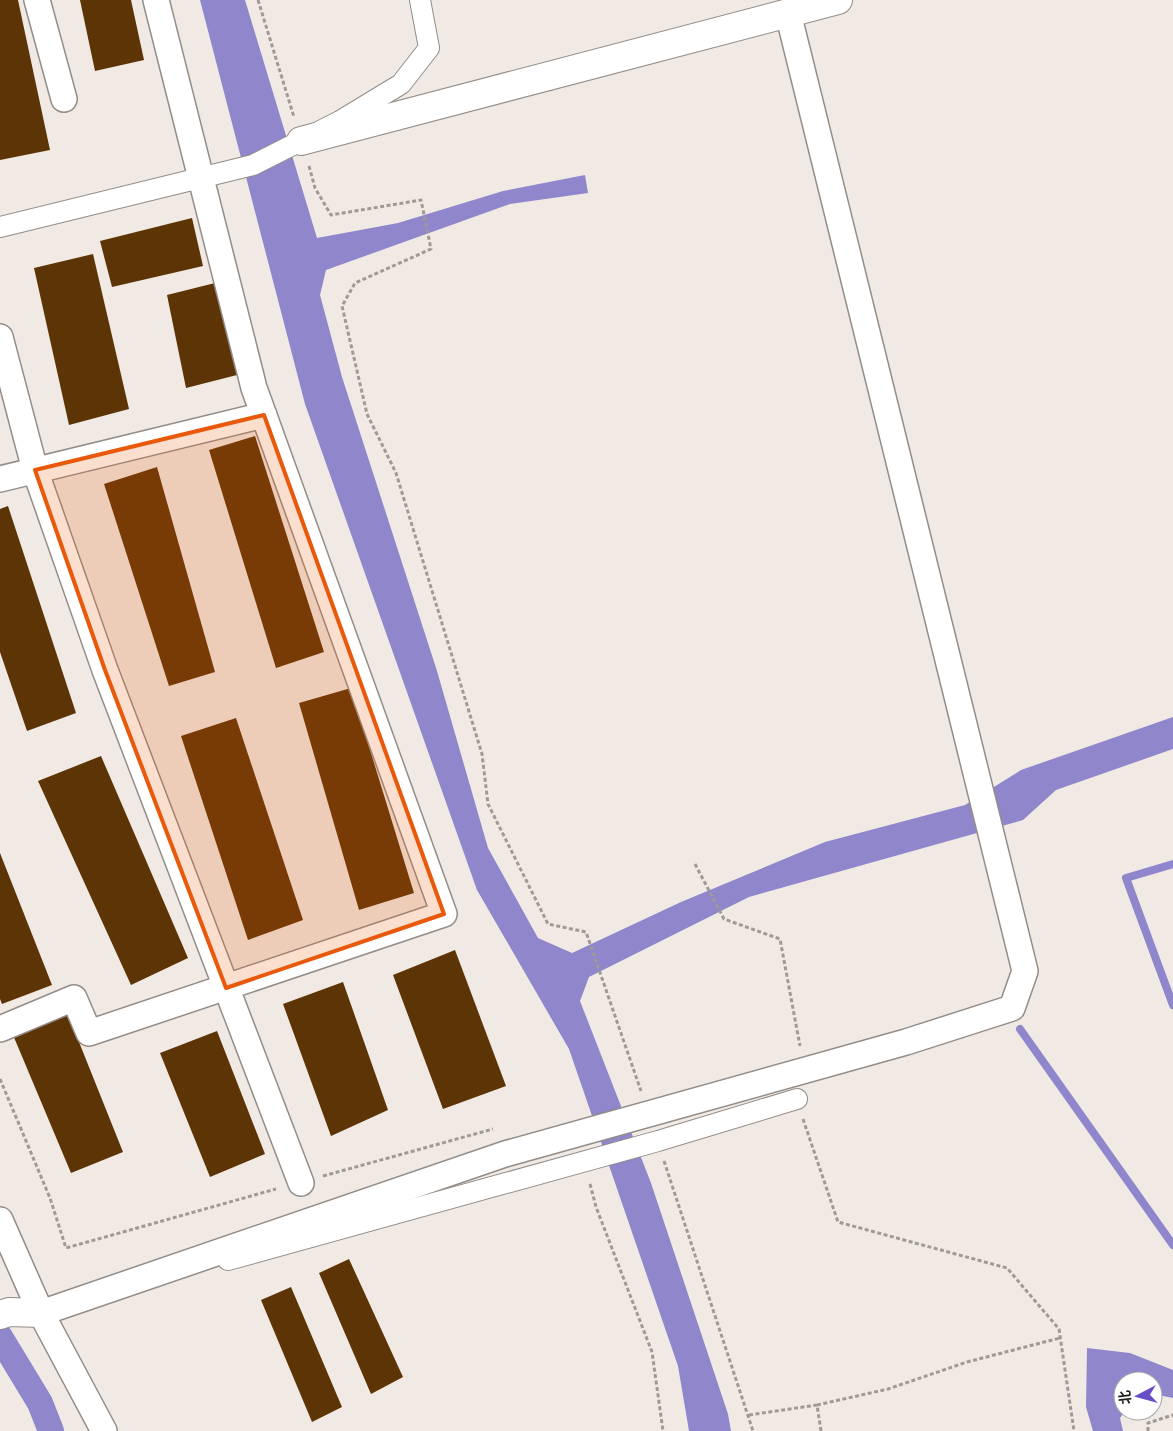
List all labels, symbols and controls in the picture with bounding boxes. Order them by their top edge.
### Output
north arrow [1113,1371,1163,1421]
text: 北 [1115,1389,1135,1405]

